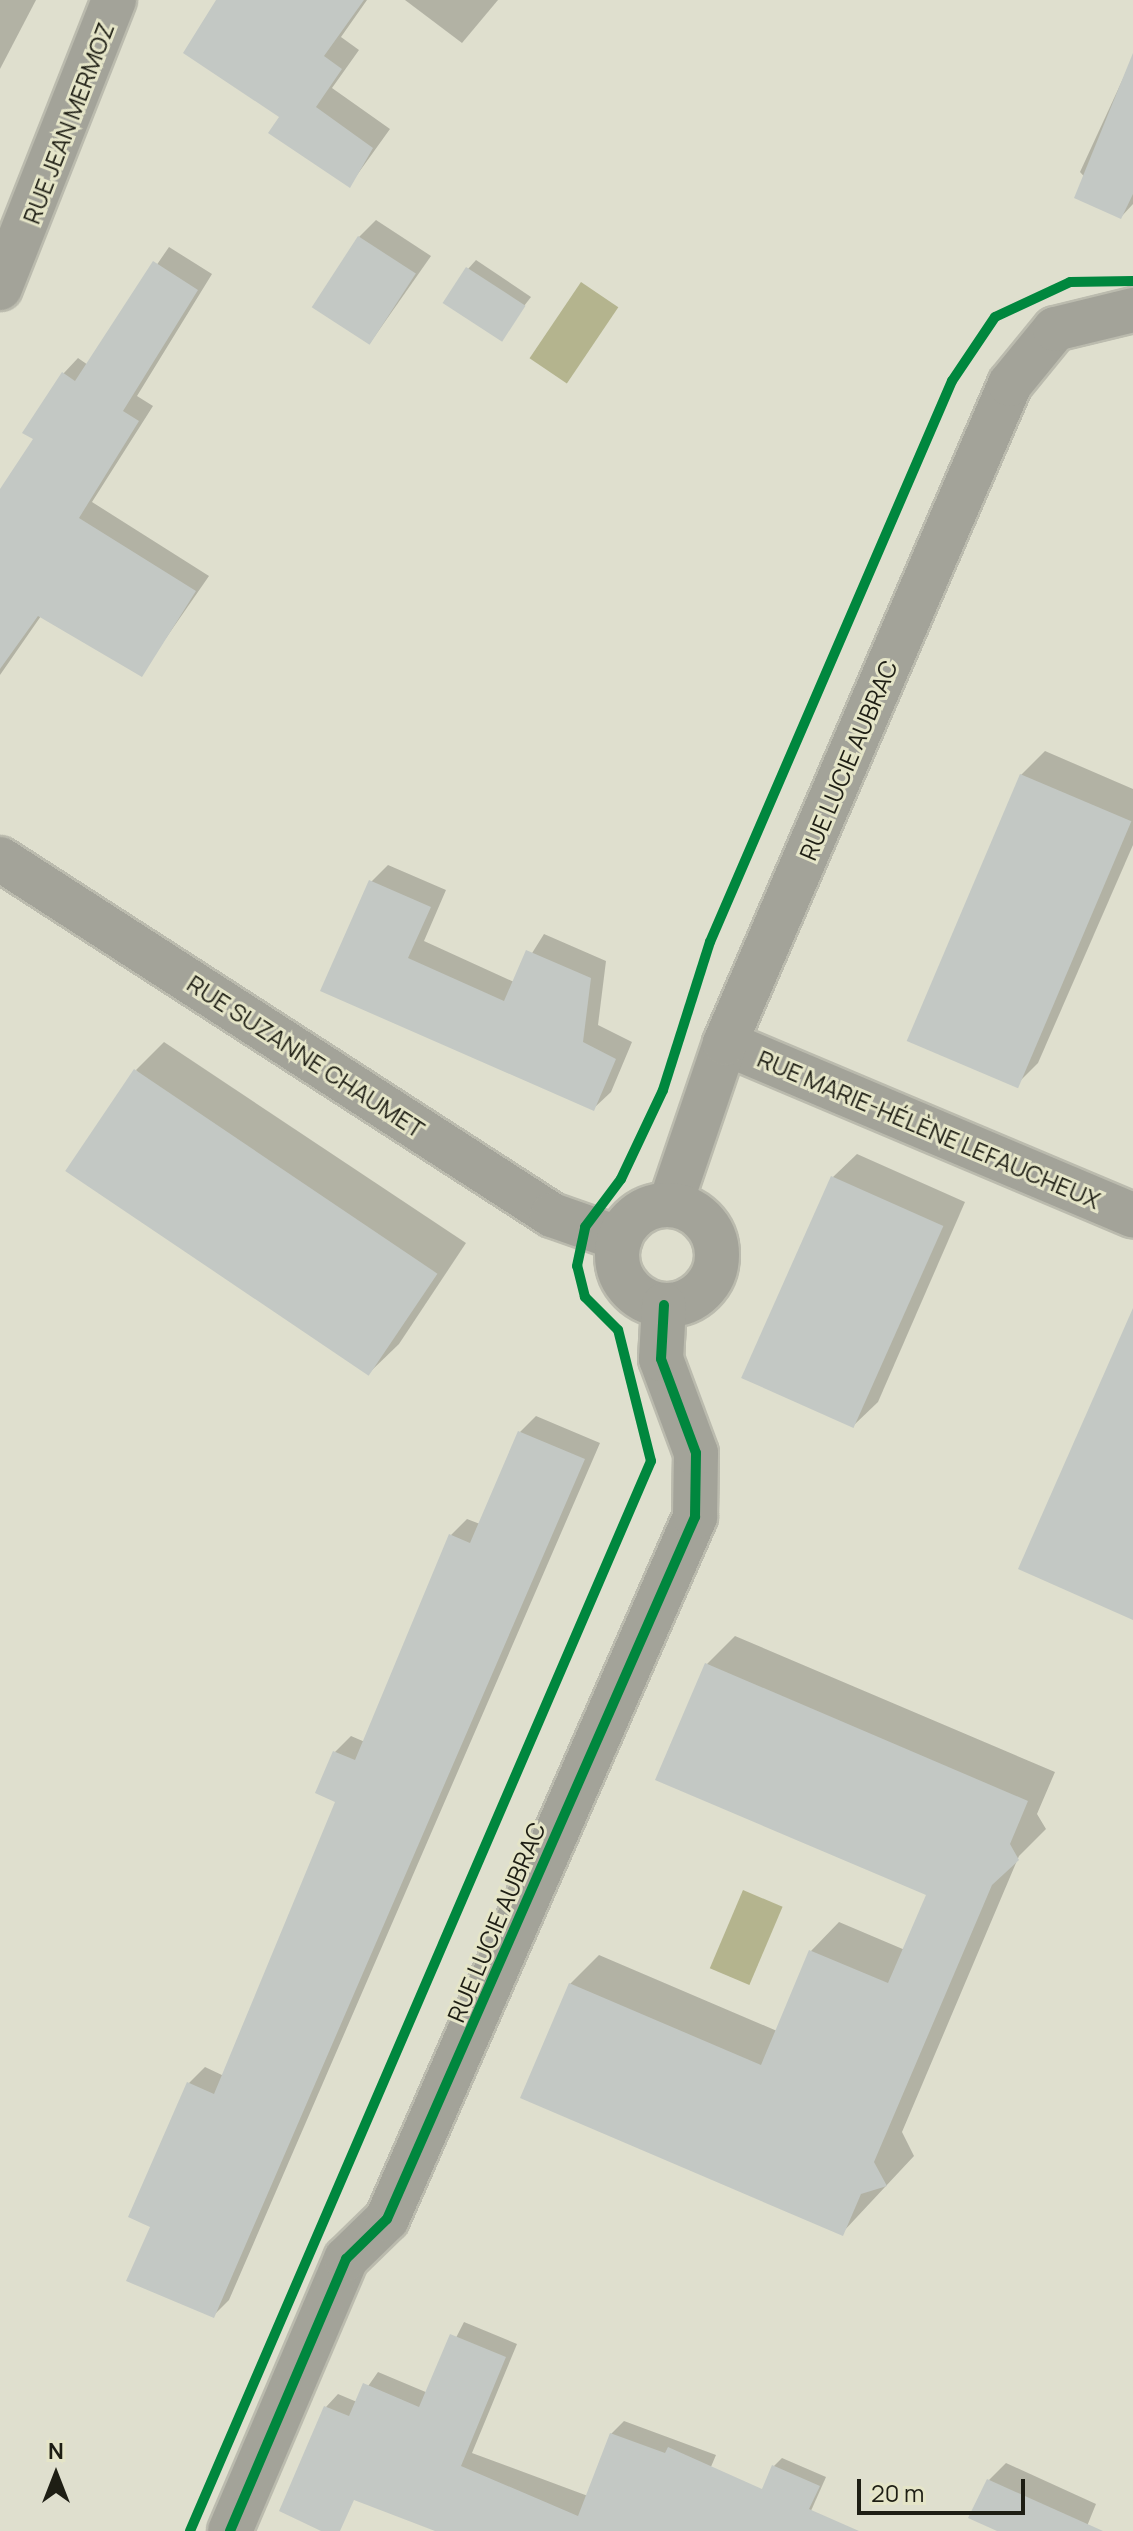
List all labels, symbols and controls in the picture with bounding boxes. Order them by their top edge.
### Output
street label: RUE JEAN MERMOZ [16,18,120,228]
street label: RUE LUCIE AUBRAC [793,656,903,864]
street label: RUE SUZANNE CHAUMET [182,969,430,1143]
street label: RUE MARIE-HÉLÈNE LEFAUCHEUX [753,1044,1105,1214]
street label: RUE LUCIE AUBRAC [441,1818,551,2026]
north arrow [16,2435,96,2515]
text: N [48,2436,64,2466]
scale bar [861,2463,1029,2513]
text: 20 m [871,2476,924,2509]

